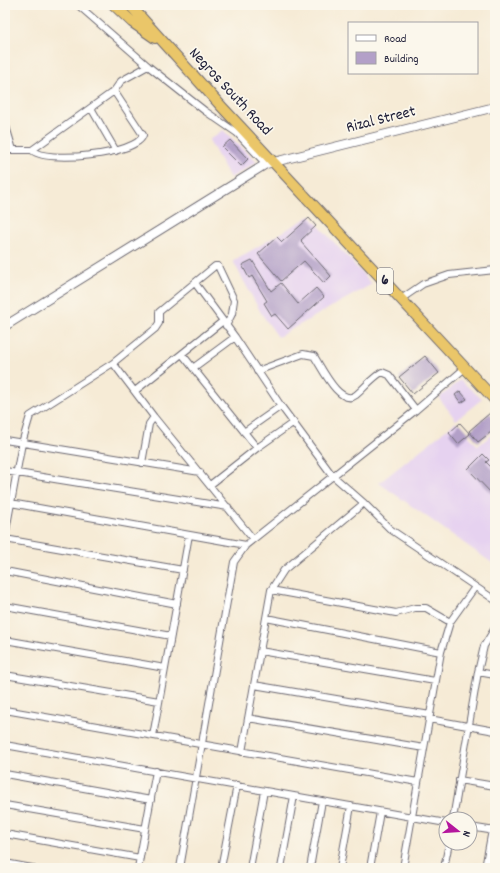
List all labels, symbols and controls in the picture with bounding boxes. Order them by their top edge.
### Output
legend [348,22,478,74]
text: Road [384,31,406,48]
street label: Negros South Road [183,43,277,141]
text: Building [384,51,419,68]
street label: Rizal Street [344,100,418,140]
road number: 6 [377,268,393,294]
north arrow [438,811,478,851]
text: N [457,828,474,839]

